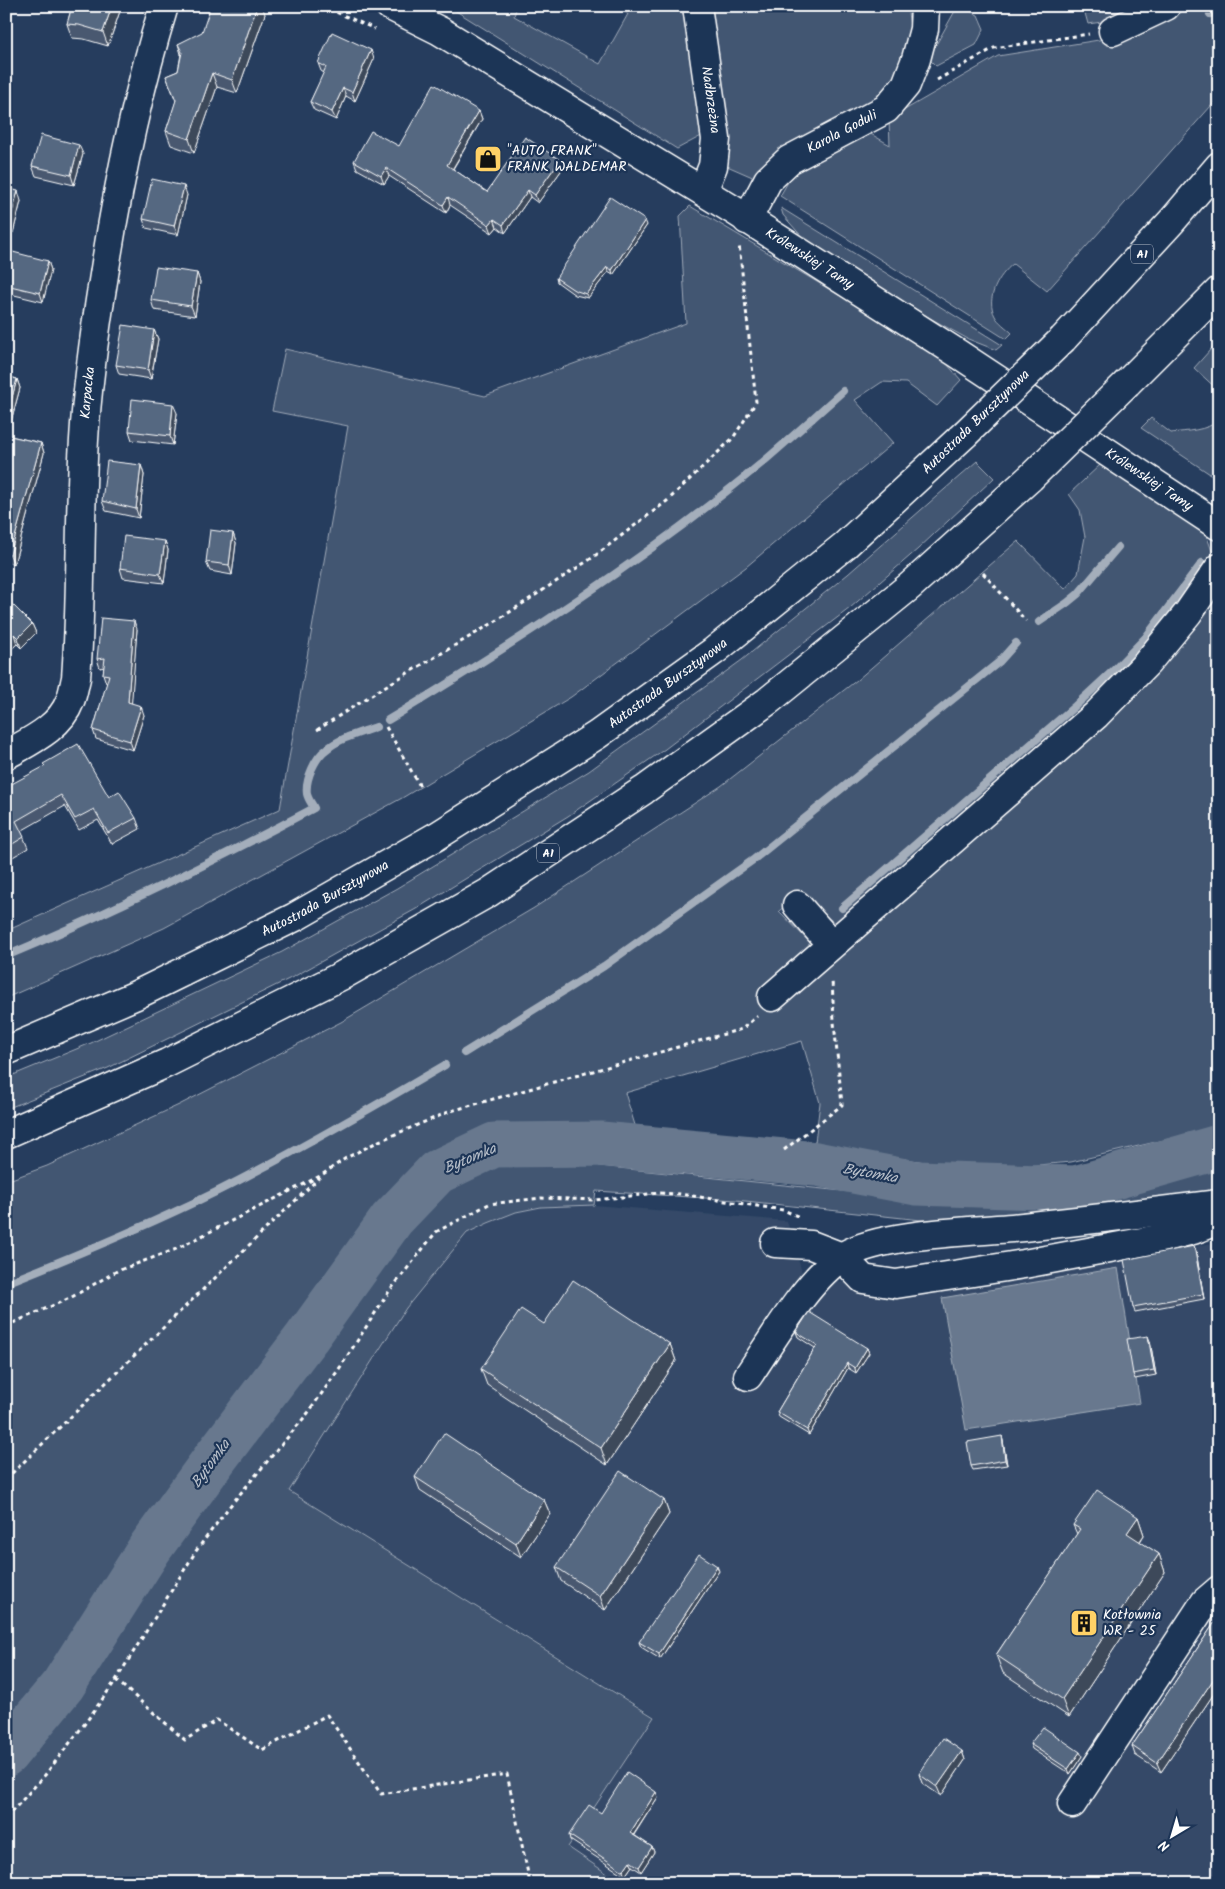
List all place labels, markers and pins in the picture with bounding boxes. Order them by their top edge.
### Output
place label: "AUTO FRANK" FRANK WALDEMAR [507,140,626,178]
shop icon: "AUTO FRANK" FRANK WALDEMAR [473,144,503,174]
place label: Kotłownia WR - 25 [1103,1604,1161,1642]
building icon: Kotłownia WR - 25 [1069,1608,1099,1638]

